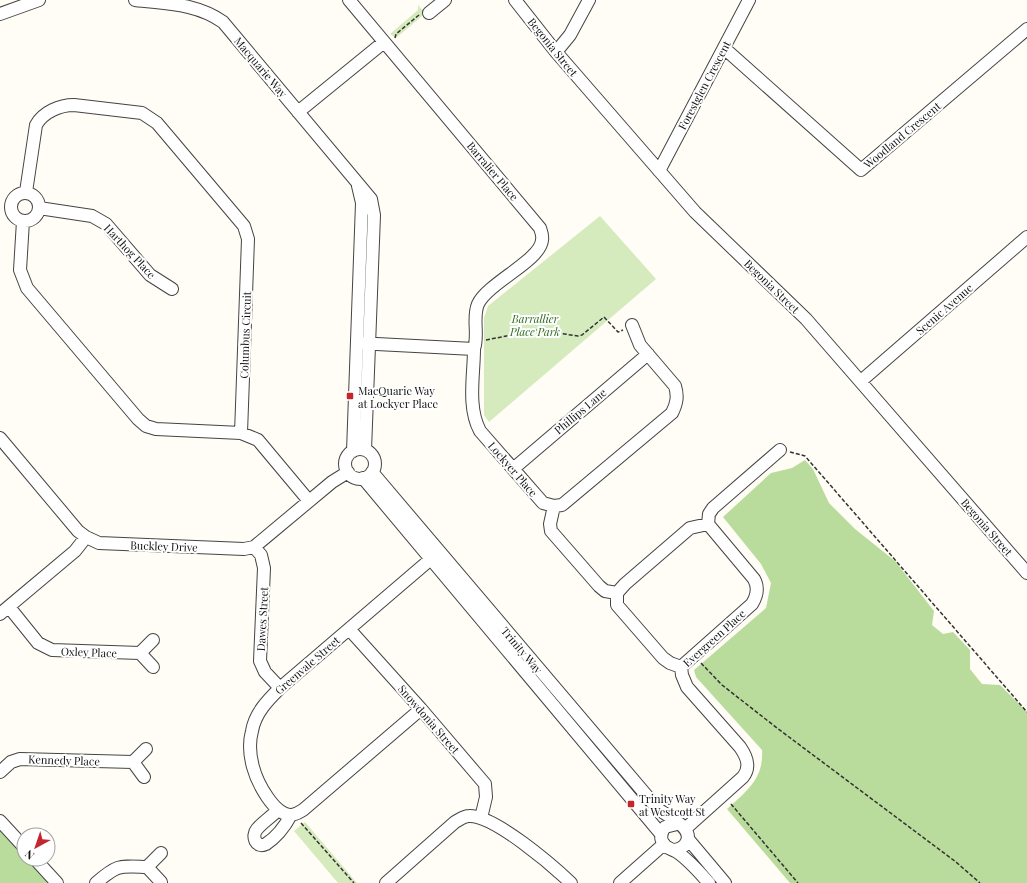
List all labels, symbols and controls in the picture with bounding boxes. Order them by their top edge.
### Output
street label: Begonia Street [525,14,581,80]
street label: Macquarie Way [231,34,291,101]
street label: Forestglen Crescent [674,38,734,132]
street label: Woodland Crescent [860,98,944,172]
street label: Barralier Place [464,138,522,204]
street label: Harthog Place [101,220,159,282]
street label: Begonia Street [741,256,803,316]
street label: Scenic Avenue [912,280,976,338]
street label: Columbus Circuit [236,291,254,379]
park label: Barrallier Place Park [509,311,560,339]
place label: MacQuarie Way at Lockyer Place [358,383,439,411]
street label: Phillips Lane [551,385,610,437]
marker: MacQuarie Way at Lockyer Place [345,391,355,401]
street label: Lockyer Place [485,438,541,500]
street label: Begonia Street [958,495,1016,559]
street label: Buckley Drive [130,537,199,555]
street label: Dawes Street [253,586,271,652]
street label: Evergreen Place [680,606,749,670]
street label: Trinity Way [498,623,546,677]
street label: Greenvale Street [271,632,343,697]
street label: Oxley Place [61,644,118,660]
street label: Snowdonia Street [395,681,463,757]
street label: Kennedy Place [28,751,101,769]
place label: Trinity Way at Westcott St [639,791,705,819]
marker: Trinity Way at Westcott St [626,799,636,809]
north arrow [16,827,56,867]
text: N [21,847,37,863]

